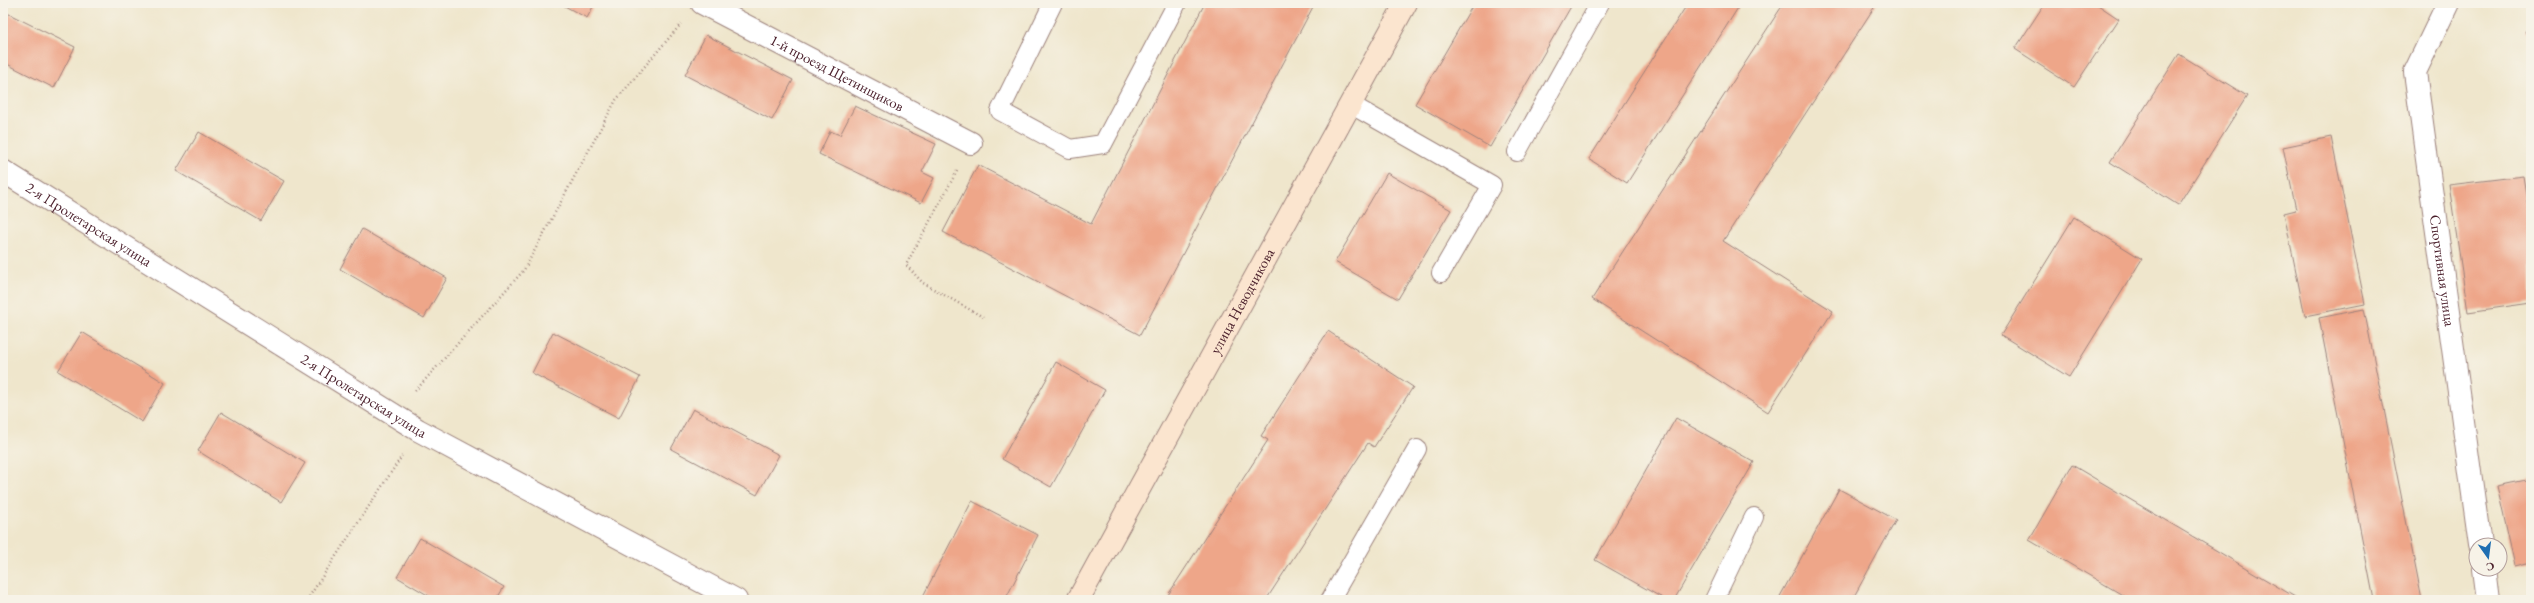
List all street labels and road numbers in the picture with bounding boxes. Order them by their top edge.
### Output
street label: 1-й проезд Щетинщиков [767,30,907,115]
street label: 2-я Пролетарская улица [22,178,155,270]
street label: Спортивная улица [2426,214,2460,328]
street label: улица Неводчикова [1205,245,1278,357]
street label: 2-я Пролетарская улица [297,349,430,442]

